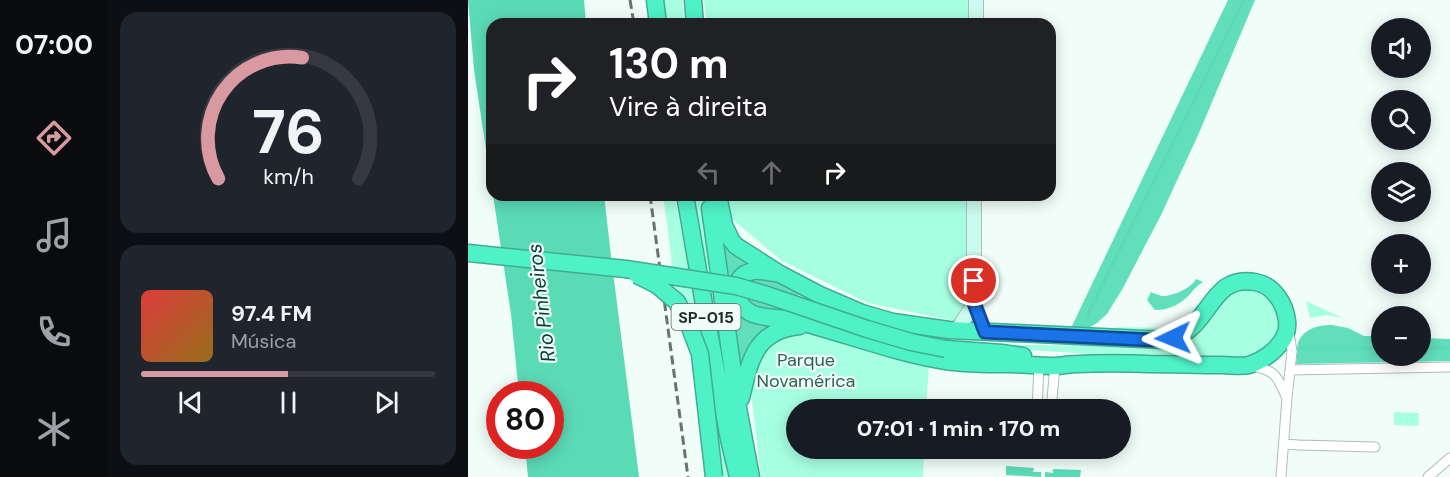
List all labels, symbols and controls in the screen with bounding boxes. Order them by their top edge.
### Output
map controls [1371,18,1431,366]
button: sound [1371,18,1431,78]
text: 07:00 [15,27,93,62]
text: 130 m [609,36,729,91]
icon: right [510,42,588,120]
text: Vire à direita [609,89,767,124]
button: search [1371,90,1431,150]
text: 76 [252,91,324,172]
icon: directions [33,117,75,159]
icon: left [692,156,725,189]
icon: ahead [755,156,788,189]
icon: right [818,156,851,189]
button: layers [1371,162,1431,222]
text: km/h [263,164,313,192]
icon: music [33,214,75,256]
button: + [1371,234,1431,294]
water label: Rio Pinheiros [521,242,561,364]
pin [948,255,999,306]
icon: arrive [957,264,990,297]
text: 97.4 FM [231,299,312,328]
road number: SP-015 [672,304,740,330]
position arrow [1141,306,1205,370]
button: − [1371,306,1431,366]
icon: phone [33,311,75,353]
text: Música [231,328,296,354]
park label: Parque Novamérica [757,348,855,393]
speed limit sign: 80 [486,381,564,459]
icon: previous [174,386,207,419]
icon: pause [272,386,305,419]
icon: next [370,386,403,419]
icon: climate [33,408,75,450]
text: 07:01 · 1 min · 170 m [857,414,1060,443]

